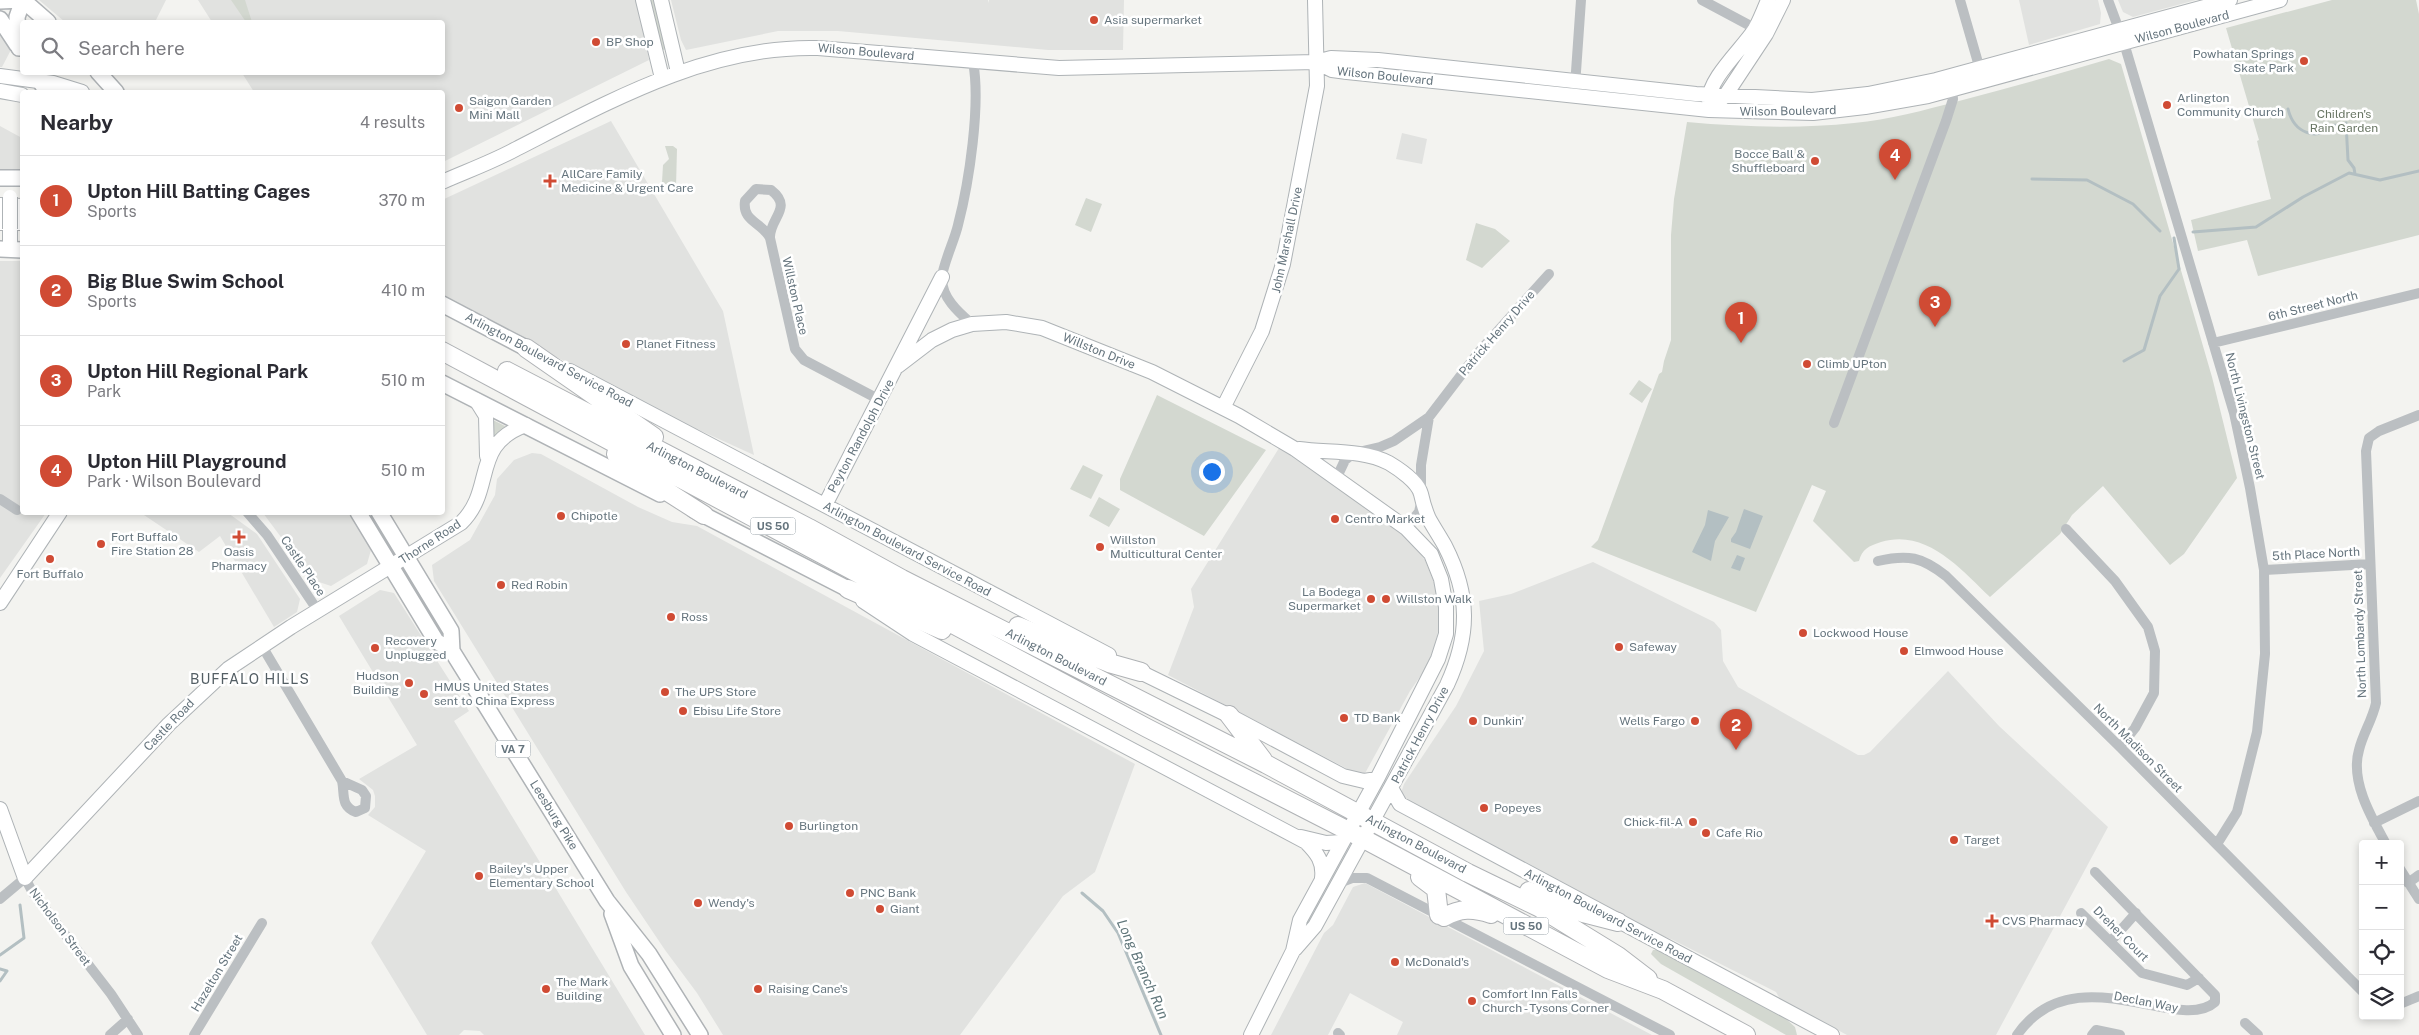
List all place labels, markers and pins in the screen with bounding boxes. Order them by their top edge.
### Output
place label: Asia supermarket [1104,13,1202,27]
marker: Asia supermarket [1088,14,1100,26]
place label: BP Shop [606,35,654,49]
marker: BP Shop [590,36,602,48]
place label: Powhatan Springs Skate Park [2193,47,2294,75]
marker: Powhatan Springs Skate Park [2298,55,2310,67]
place label: Arlington Community Church [2177,91,2284,119]
place label: Saigon Garden Mini Mall [469,94,551,122]
marker: Arlington Community Church [2161,99,2173,111]
marker: Saigon Garden Mini Mall [453,102,465,114]
pin: 4 [1879,139,1911,180]
place label: Bocce Ball & Shuffleboard [1732,147,1805,175]
marker: Bocce Ball & Shuffleboard [1809,155,1821,167]
place label: AllCare Family Medicine & Urgent Care [561,167,694,195]
marker: AllCare Family Medicine & Urgent Care [543,174,557,188]
pin: 3 [1919,286,1951,327]
pin: 1 [1725,302,1757,343]
place label: Planet Fitness [636,337,715,351]
marker: Planet Fitness [620,338,632,350]
place label: Climb UPton [1817,357,1887,371]
marker: Climb UPton [1801,358,1813,370]
place label: Chipotle [571,509,618,523]
marker: Chipotle [555,510,567,522]
place label: Centro Market [1345,512,1425,526]
marker: Centro Market [1329,513,1341,525]
place label: Fort Buffalo Fire Station 28 [111,530,194,558]
marker: Oasis Pharmacy [233,531,245,543]
place label: Willston Multicultural Center [1110,533,1223,561]
marker: Fort Buffalo Fire Station 28 [95,538,107,550]
marker: Willston Multicultural Center [1094,541,1106,553]
place label: Oasis Pharmacy [211,545,267,573]
marker: Fort Buffalo [44,553,56,565]
place label: Fort Buffalo [17,567,84,581]
place label: Red Robin [511,578,568,592]
marker: Red Robin [495,579,507,591]
place label: La Bodega Supermarket [1288,585,1361,613]
place label: Willston Walk [1396,592,1472,606]
marker: La Bodega Supermarket [1365,593,1377,605]
marker: Willston Walk [1380,593,1392,605]
place label: Ross [681,610,708,624]
marker: Ross [665,611,677,623]
place label: Lockwood House [1813,626,1909,640]
marker: Lockwood House [1797,627,1809,639]
place label: Recovery Unplugged [385,634,446,662]
place label: Safeway [1629,640,1677,654]
marker: Safeway [1613,641,1625,653]
marker: Recovery Unplugged [369,642,381,654]
place label: Elmwood House [1914,644,2004,658]
marker: Elmwood House [1898,645,1910,657]
place label: Hudson Building [353,669,399,697]
marker: Hudson Building [403,677,415,689]
place label: HMUS United States sent to China Express [434,680,555,708]
place label: The UPS Store [675,685,757,699]
marker: The UPS Store [659,686,671,698]
marker: HMUS United States sent to China Express [418,688,430,700]
place label: Ebisu Life Store [693,704,781,718]
marker: Ebisu Life Store [677,705,689,717]
pin: 2 [1720,709,1752,750]
place label: TD Bank [1354,711,1401,725]
marker: TD Bank [1338,712,1350,724]
place label: Dunkin' [1483,714,1524,728]
place label: Wells Fargo [1619,714,1685,728]
marker: Dunkin' [1467,715,1479,727]
marker: Wells Fargo [1689,715,1701,727]
place label: Popeyes [1494,801,1541,815]
marker: Popeyes [1478,802,1490,814]
place label: Chick-fil-A [1624,815,1683,829]
marker: Chick-fil-A [1687,816,1699,828]
place label: Burlington [799,819,858,833]
marker: Burlington [783,820,795,832]
place label: Cafe Rio [1716,826,1763,840]
marker: Cafe Rio [1700,827,1712,839]
place label: Target [1964,833,2000,847]
marker: Target [1948,834,1960,846]
place label: Bailey's Upper Elementary School [489,862,595,890]
marker: Bailey's Upper Elementary School [473,870,485,882]
place label: PNC Bank [860,886,916,900]
marker: PNC Bank [844,887,856,899]
place label: Wendy's [708,896,754,910]
marker: Wendy's [692,897,704,909]
place label: Giant [890,902,920,916]
marker: Giant [874,903,886,915]
place label: CVS Pharmacy [2002,914,2085,928]
marker: CVS Pharmacy [1986,915,1998,927]
place label: McDonald's [1405,955,1469,969]
marker: McDonald's [1389,956,1401,968]
place label: The Mark Building [556,975,609,1003]
place label: Raising Cane's [768,982,848,996]
marker: The Mark Building [540,983,552,995]
marker: Raising Cane's [752,983,764,995]
place label: Comfort Inn Falls Church - Tysons Corner [1482,987,1609,1015]
marker: Comfort Inn Falls Church - Tysons Corner [1466,995,1478,1007]

